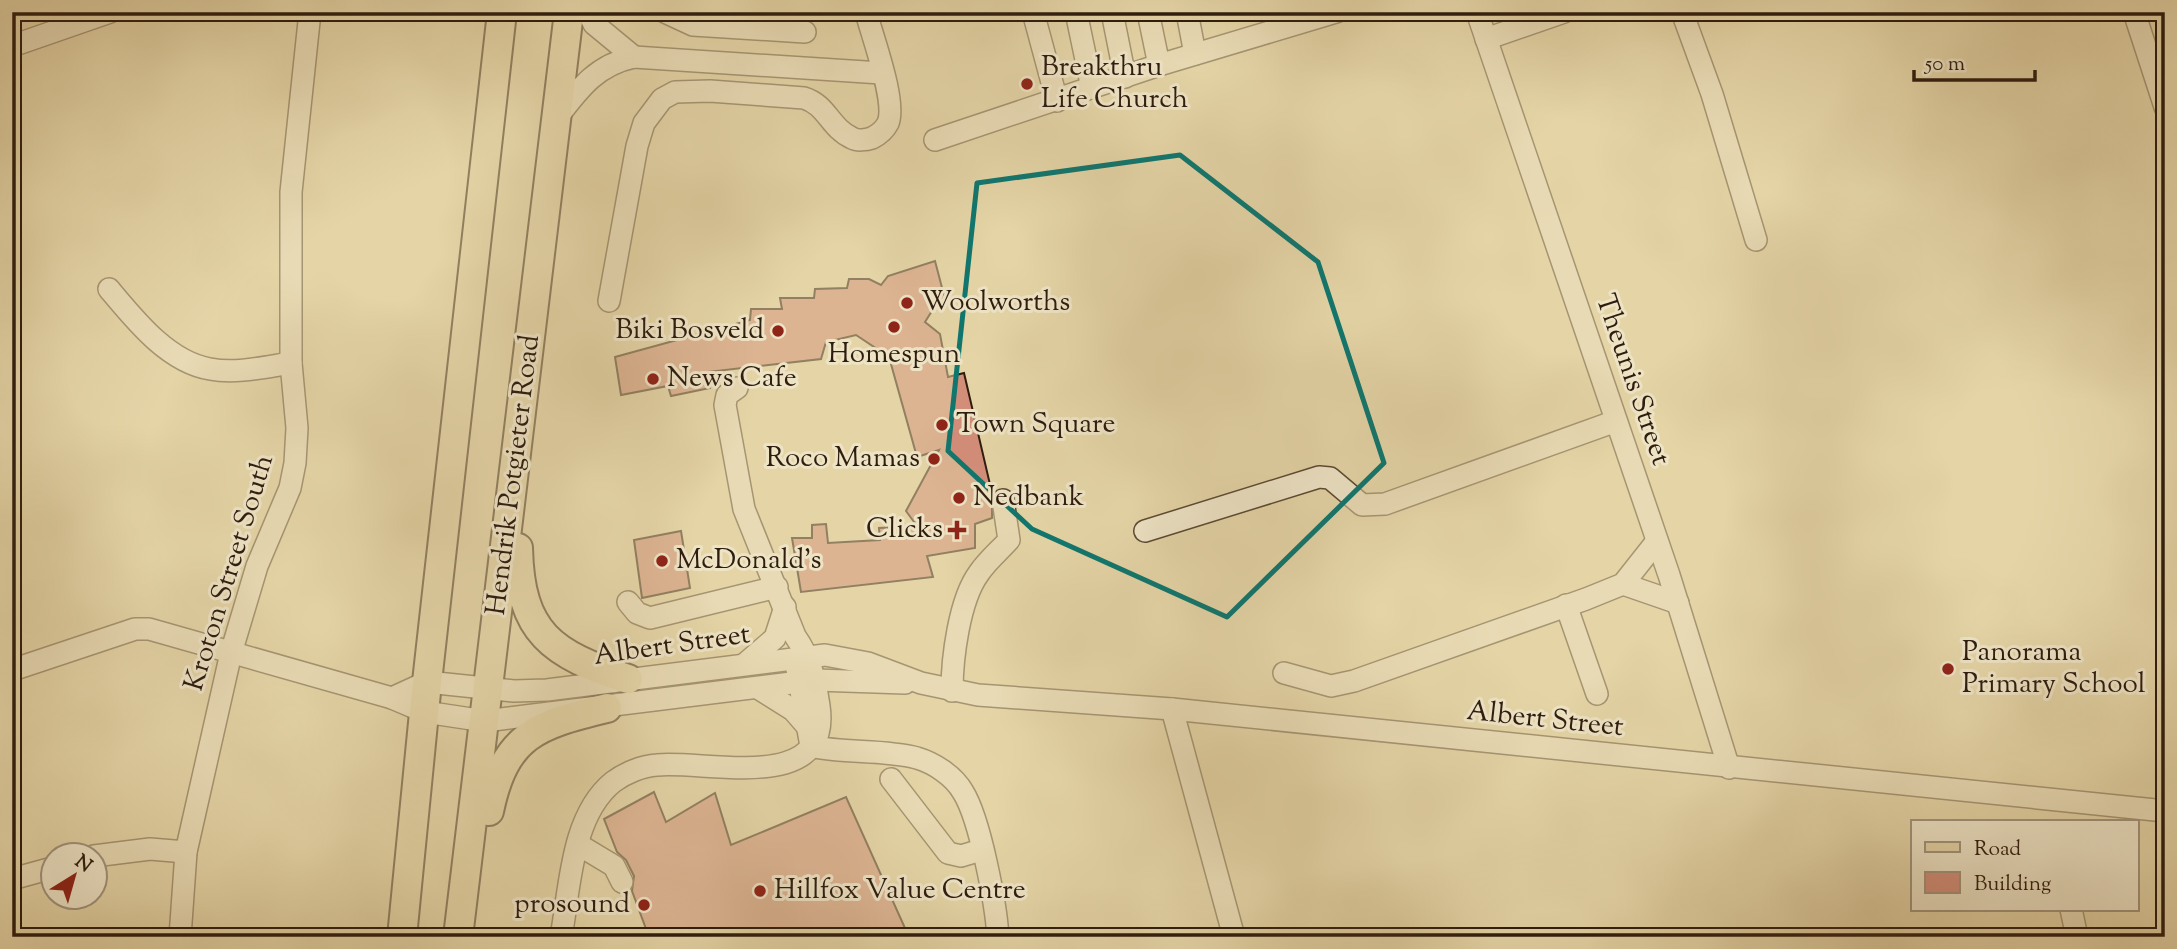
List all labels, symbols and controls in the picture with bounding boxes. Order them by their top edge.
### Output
scale bar [1914,38,2035,82]
place label: Breakthru Life Church [1041,48,1188,120]
text: 50 m [1924,50,1965,80]
marker: Breakthru Life Church [1019,76,1035,92]
place label: Woolworths [921,283,1070,323]
street label: Theunis Street [1584,289,1680,471]
marker: Woolworths [899,295,915,311]
place label: Biki Bosveld [615,311,764,351]
marker: Homespun [886,319,902,335]
marker: Biki Bosveld [770,323,786,339]
street label: Hendrik Potgieter Road [477,332,551,618]
place label: Homespun [828,335,960,375]
place label: News Cafe [667,359,797,399]
marker: News Cafe [645,371,661,387]
place label: Town Square [956,405,1115,445]
marker: Town Square [934,417,950,433]
place label: Roco Mamas [766,439,920,479]
street label: Kroton Street South [175,450,285,696]
marker: Roco Mamas [926,451,942,467]
place label: Nedbank [973,478,1084,518]
marker: Nedbank [951,490,967,506]
place label: Clicks [866,510,943,550]
marker: Clicks [949,522,965,538]
place label: McDonald's [676,541,822,581]
marker: McDonald's [654,553,670,569]
street label: Albert Street [591,615,753,677]
place label: Panorama Primary School [1962,633,2146,705]
marker: Panorama Primary School [1940,661,1956,677]
street label: Albert Street [1465,692,1626,748]
legend [1911,820,2138,911]
text: Road [1974,835,2021,865]
north arrow [38,841,108,911]
text: N [69,849,97,880]
text: Building [1974,870,2051,900]
place label: Hillfox Value Centre [774,871,1026,911]
marker: Hillfox Value Centre [752,883,768,899]
place label: prosound [514,885,630,925]
marker: prosound [636,897,652,913]

